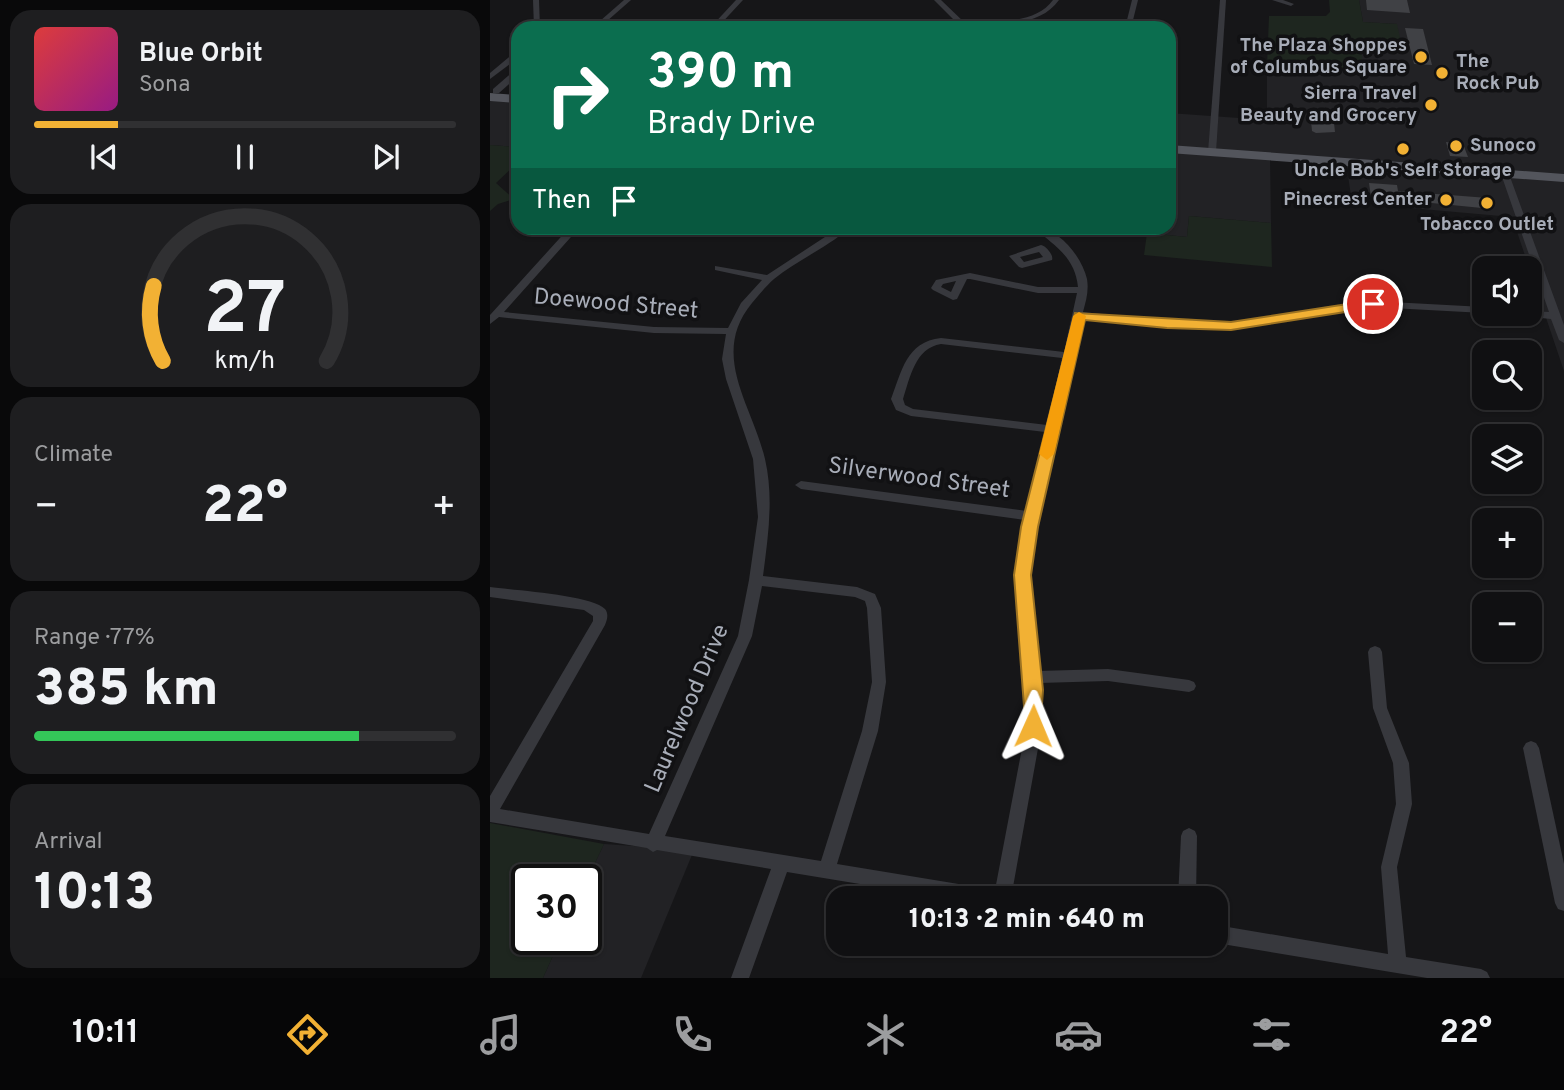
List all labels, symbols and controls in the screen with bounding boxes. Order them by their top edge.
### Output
place label: The Plaza Shoppes of Columbus Square [1230,34,1407,80]
text: Blue Orbit [139,38,263,71]
text: 390 m [647,44,794,106]
icon: right [532,49,623,140]
marker: The Plaza Shoppes of Columbus Square [1413,49,1429,65]
place label: The Rock Pub [1456,50,1539,96]
marker: The Rock Pub [1434,65,1450,81]
text: Sona [139,71,190,100]
place label: Sierra Travel Beauty and Grocery [1240,82,1417,128]
marker: Sierra Travel Beauty and Grocery [1423,97,1439,113]
text: Brady Drive [647,105,815,145]
place label: Sunoco [1470,134,1536,158]
icon: previous [85,138,123,176]
icon: pause [226,138,264,176]
icon: next [367,138,405,176]
marker: Sunoco [1448,138,1464,154]
marker: Uncle Bob's Self Storage [1395,141,1411,157]
place label: Uncle Bob's Self Storage [1294,159,1512,183]
icon: arrive [605,182,643,220]
text: Then [532,185,591,218]
place label: Pinecrest Center [1283,188,1432,212]
marker: Pinecrest Center [1438,192,1454,208]
marker: Tobacco Outlet [1479,195,1495,211]
place label: Tobacco Outlet [1420,213,1554,237]
map controls [1472,256,1542,662]
button: sound [1472,256,1542,326]
text: 27 [204,268,286,360]
pin [1343,274,1403,334]
street label: Doewood Street [533,283,699,327]
icon: arrive [1354,285,1392,323]
button: search [1472,340,1542,410]
text: km/h [215,346,275,378]
button: layers [1472,424,1542,494]
text: Climate [34,441,113,470]
street label: Silverwood Street [826,452,1012,506]
text: 22° [202,475,288,541]
text: − [34,484,59,533]
text: + [431,484,456,533]
button: + [1472,508,1542,578]
button: − [1472,592,1542,662]
street label: Laurelwood Drive [639,620,737,798]
text: Range · 77% [34,624,155,653]
text: 385 km [34,658,219,724]
position arrow [996,689,1070,763]
text: Arrival [34,828,103,857]
text: 10:13 [34,862,155,928]
speed limit sign: 30 [511,864,602,955]
text: 10:13 · 2 min · 640 m [909,904,1145,937]
icon: directions [283,1010,332,1059]
icon: music [476,1010,525,1059]
icon: phone [668,1010,717,1059]
icon: climate [861,1010,910,1059]
icon: car [1054,1010,1103,1059]
icon: filters [1247,1010,1296,1059]
text: 10:11 [72,1014,139,1054]
text: 22° [1440,1014,1492,1054]

